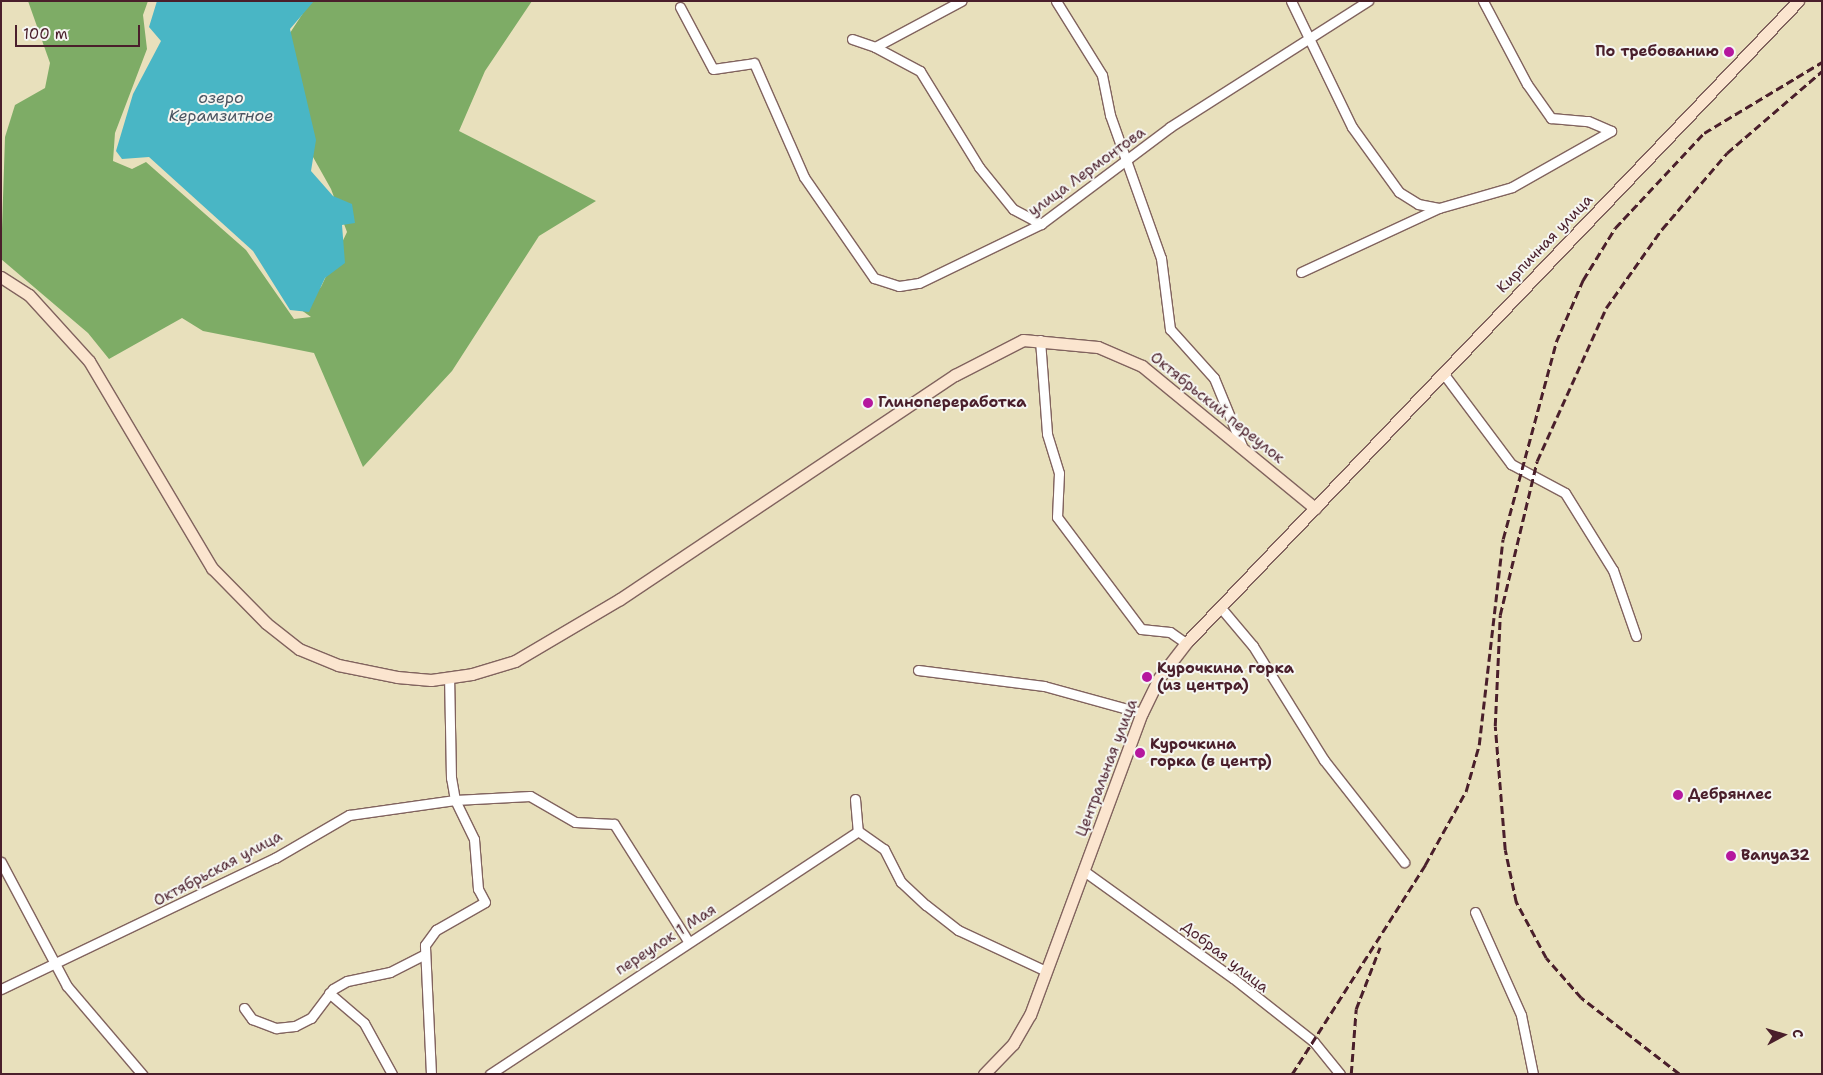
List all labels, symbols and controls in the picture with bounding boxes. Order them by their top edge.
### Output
scale bar [18,15,142,47]
text: 100 m [23,24,68,44]
place label: По требованию [1595,43,1719,61]
marker: По требованию [1723,46,1735,58]
water label: озеро Керамзитное [169,88,273,126]
street label: улица Лермонтова [1025,124,1149,220]
street label: Кирпичная улица [1493,191,1597,297]
street label: Октябрьский переулок [1146,348,1288,468]
place label: Глинопереработка [878,394,1026,412]
marker: Глинопереработка [862,397,874,409]
place label: Курочкина горка (из центра) [1157,659,1294,694]
marker: Курочкина горка (из центра) [1141,671,1153,683]
street label: Центральная улица [1072,697,1142,839]
place label: Курочкина горка (в центр) [1150,735,1272,770]
marker: Курочкина горка (в центр) [1134,747,1146,759]
place label: Дебрянлес [1688,786,1772,804]
marker: Дебрянлес [1672,789,1684,801]
street label: Октябрьская улица [151,828,285,910]
place label: Banya32 [1741,847,1810,865]
marker: Banya32 [1725,850,1737,862]
street label: переулок 1 Мая [612,901,720,979]
street label: Добрая улица [1178,917,1272,997]
north arrow [1758,1010,1808,1060]
text: С [1789,1028,1807,1039]

